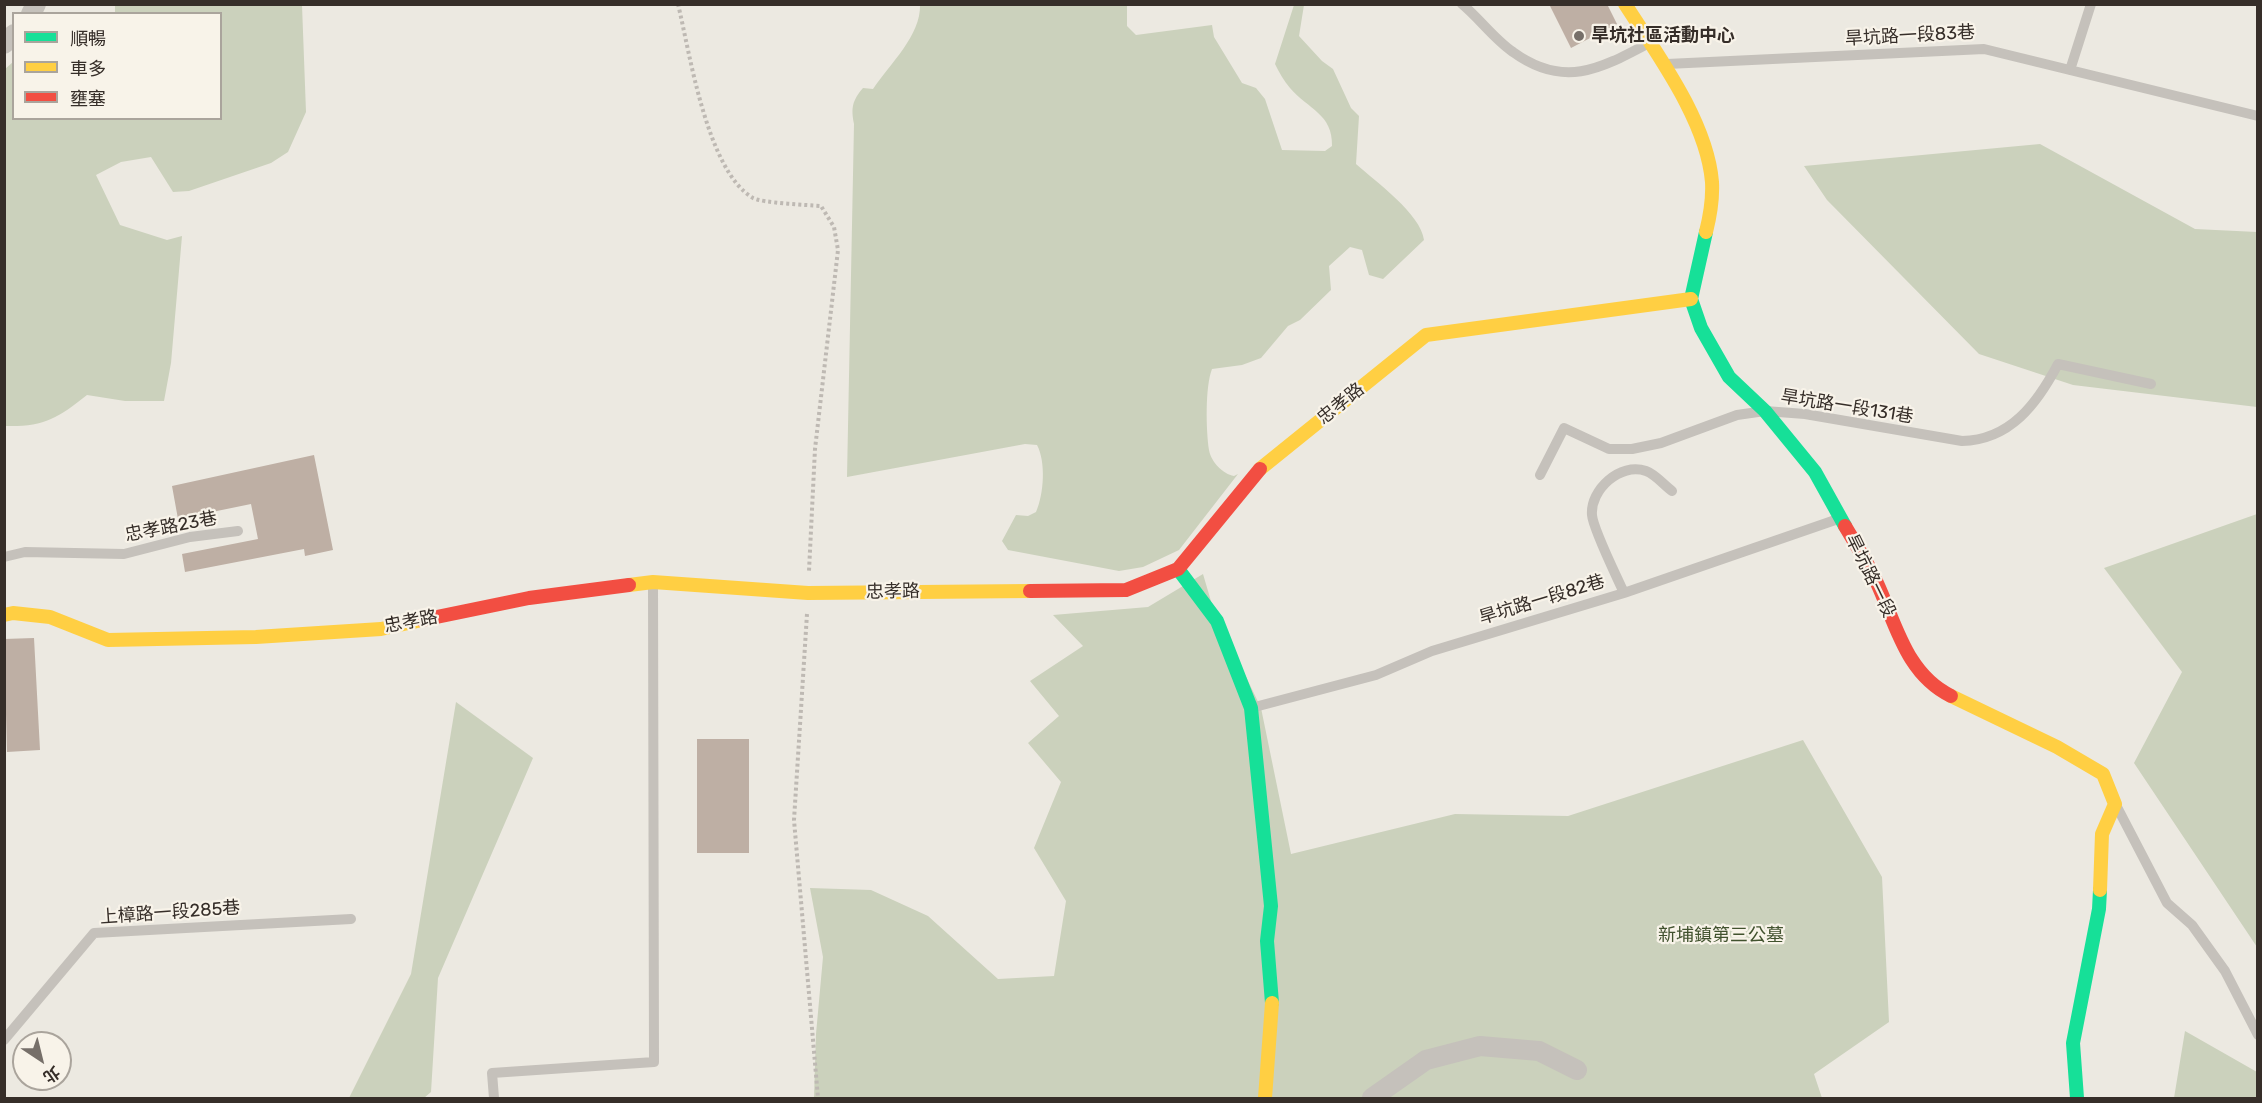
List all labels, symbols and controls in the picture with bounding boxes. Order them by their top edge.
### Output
legend [12,12,222,120]
street label: 旱坑路一段83巷 [1844,22,1976,50]
place label: 旱坑社區活動中心 [1591,25,1735,47]
text: 順暢 [70,28,106,50]
marker: 旱坑社區活動中心 [1572,29,1586,43]
text: 車多 [70,58,106,80]
text: 壅塞 [70,88,106,110]
street label: 忠孝路 [1313,379,1369,429]
street label: 旱坑路一段131巷 [1779,386,1915,428]
street label: 忠孝路23巷 [123,507,219,547]
street label: 旱坑路一段 [1841,531,1899,621]
street label: 旱坑路一段82巷 [1477,571,1607,629]
street label: 忠孝路 [866,581,920,603]
street label: 忠孝路 [382,606,440,638]
street label: 上樟路一段285巷 [99,897,241,929]
park label: 新埔鎮第三公墓 [1658,925,1784,947]
north arrow [12,1031,72,1091]
text: 北 [39,1062,63,1087]

